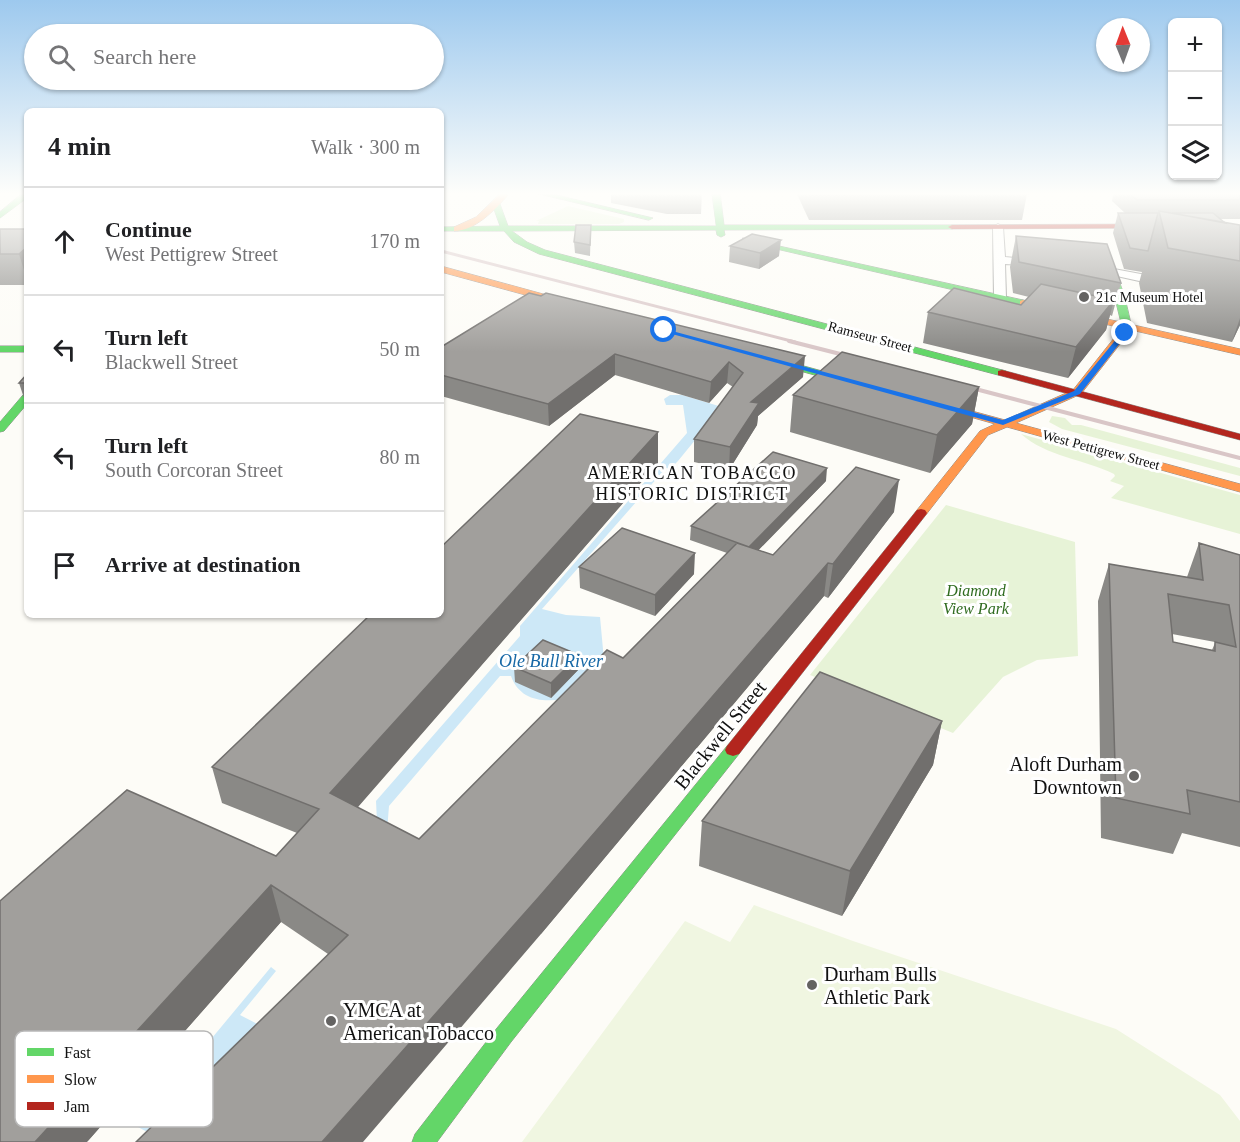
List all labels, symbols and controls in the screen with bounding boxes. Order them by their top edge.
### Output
north arrow [1096,18,1150,72]
map controls [1168,18,1222,180]
button: + [1168,18,1222,72]
search box [24,24,444,90]
icon: search [45,41,78,74]
text: Search here [93,44,196,69]
button: − [1168,72,1222,126]
button: layers [1168,126,1222,180]
text: 4 min [48,132,111,161]
text: Walk · 300 m [311,136,420,158]
text: Continue [105,217,192,242]
icon: ahead [48,225,81,258]
text: 170 m [369,230,420,252]
text: West Pettigrew Street [105,243,278,265]
marker: 21c Museum Hotel [1077,290,1091,304]
place label: 21c Museum Hotel [1096,290,1203,305]
route start [650,316,676,342]
street label: Ramseur Street [827,319,914,355]
route end [1111,319,1137,345]
text: Turn left [105,325,188,350]
icon: left [48,333,81,366]
text: 50 m [379,338,420,360]
text: Blackwell Street [105,351,238,373]
street label: West Pettigrew Street [1041,427,1161,473]
text: Turn left [105,433,188,458]
icon: left [48,441,81,474]
text: 80 m [379,446,420,468]
text: South Corcoran Street [105,459,283,481]
district label: AMERICAN TOBACCO HISTORIC DISTRICT [587,463,797,504]
icon: arrive [48,549,81,582]
text: Arrive at destination [105,552,301,577]
park label: Diamond View Park [943,582,1010,617]
water label: Ole Bull River [499,651,604,671]
street label: Blackwell Street [670,676,771,793]
place label: Aloft Durham Downtown [1009,753,1122,798]
marker: Aloft Durham Downtown [1127,769,1141,783]
place label: Durham Bulls Athletic Park [824,963,937,1008]
marker: Durham Bulls Athletic Park [805,978,819,992]
place label: YMCA at American Tobacco [343,999,494,1044]
marker: YMCA at American Tobacco [324,1014,338,1028]
legend [15,1031,213,1127]
text: Fast [64,1044,91,1061]
text: Slow [64,1071,97,1088]
text: Jam [64,1098,90,1115]

